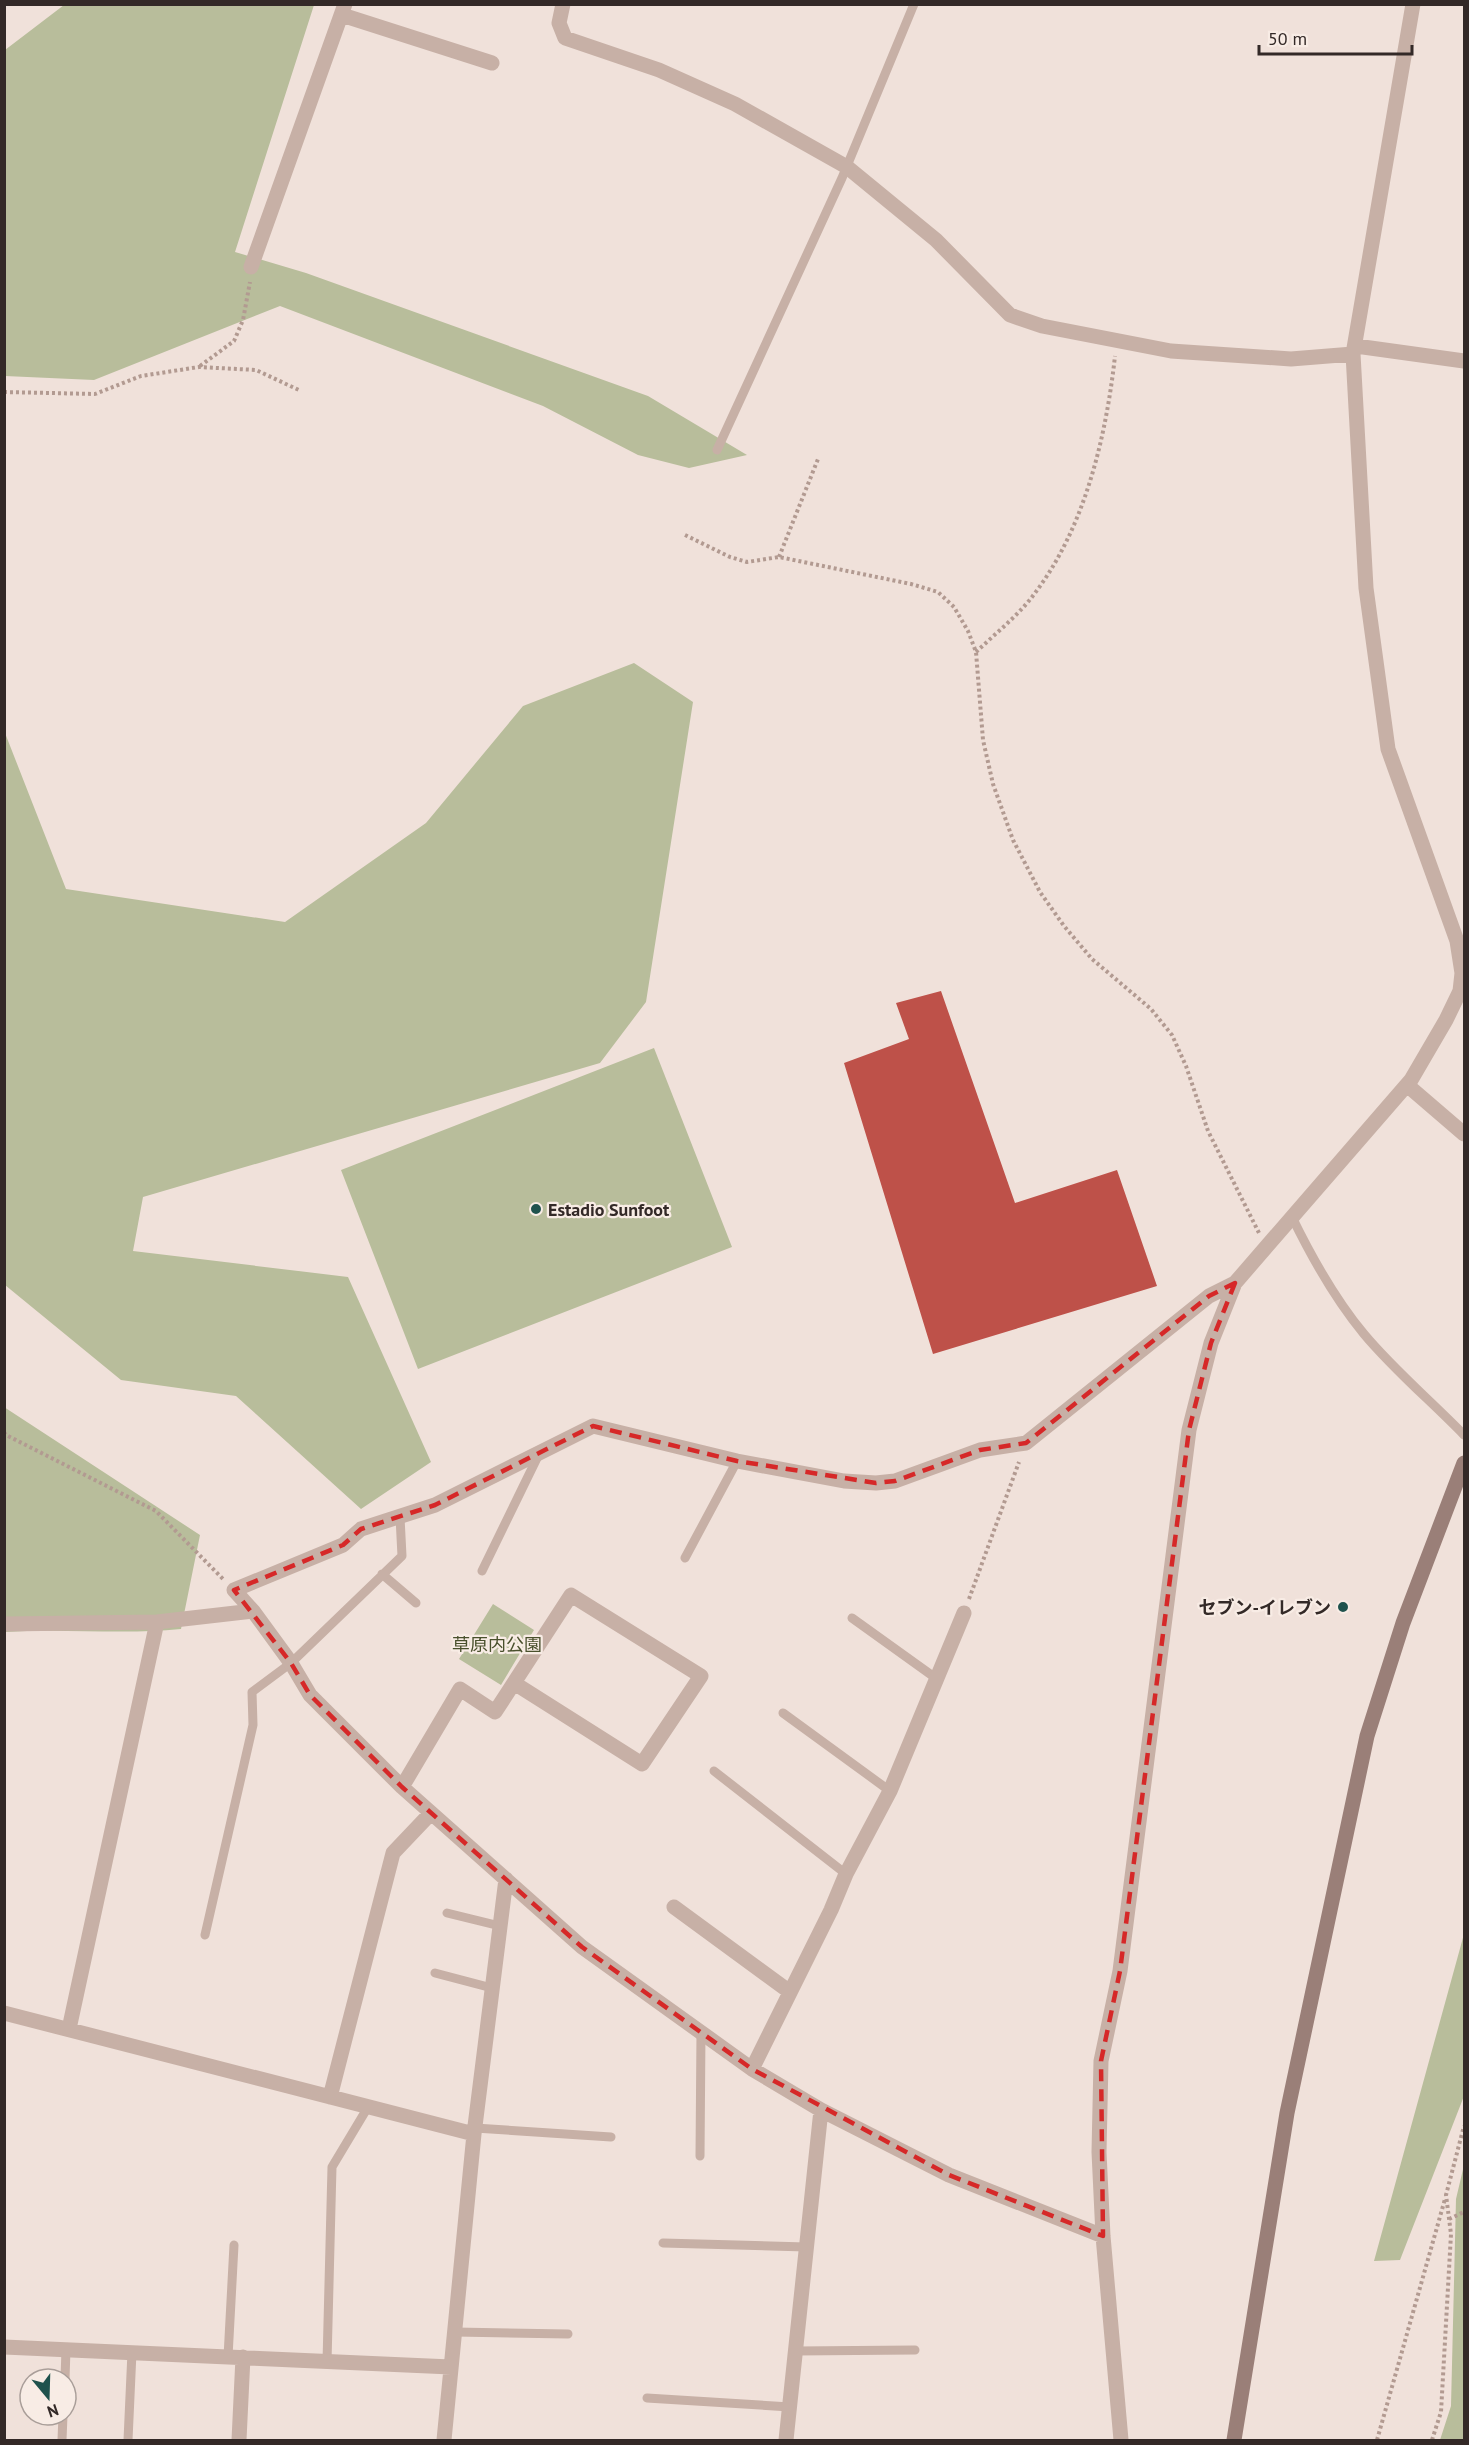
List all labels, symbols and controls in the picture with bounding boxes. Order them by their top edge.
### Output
scale bar [1259,18,1412,56]
text: 50 m [1268,27,1307,50]
place label: Estadio Sunfoot [548,1198,670,1221]
marker: Estadio Sunfoot [529,1202,543,1216]
place label: セブン-イレブン [1199,1596,1331,1619]
marker: セブン-イレブン [1336,1600,1350,1614]
park label: 草原内公園 [452,1633,542,1656]
north arrow [18,2367,78,2427]
text: N [45,2400,61,2422]

